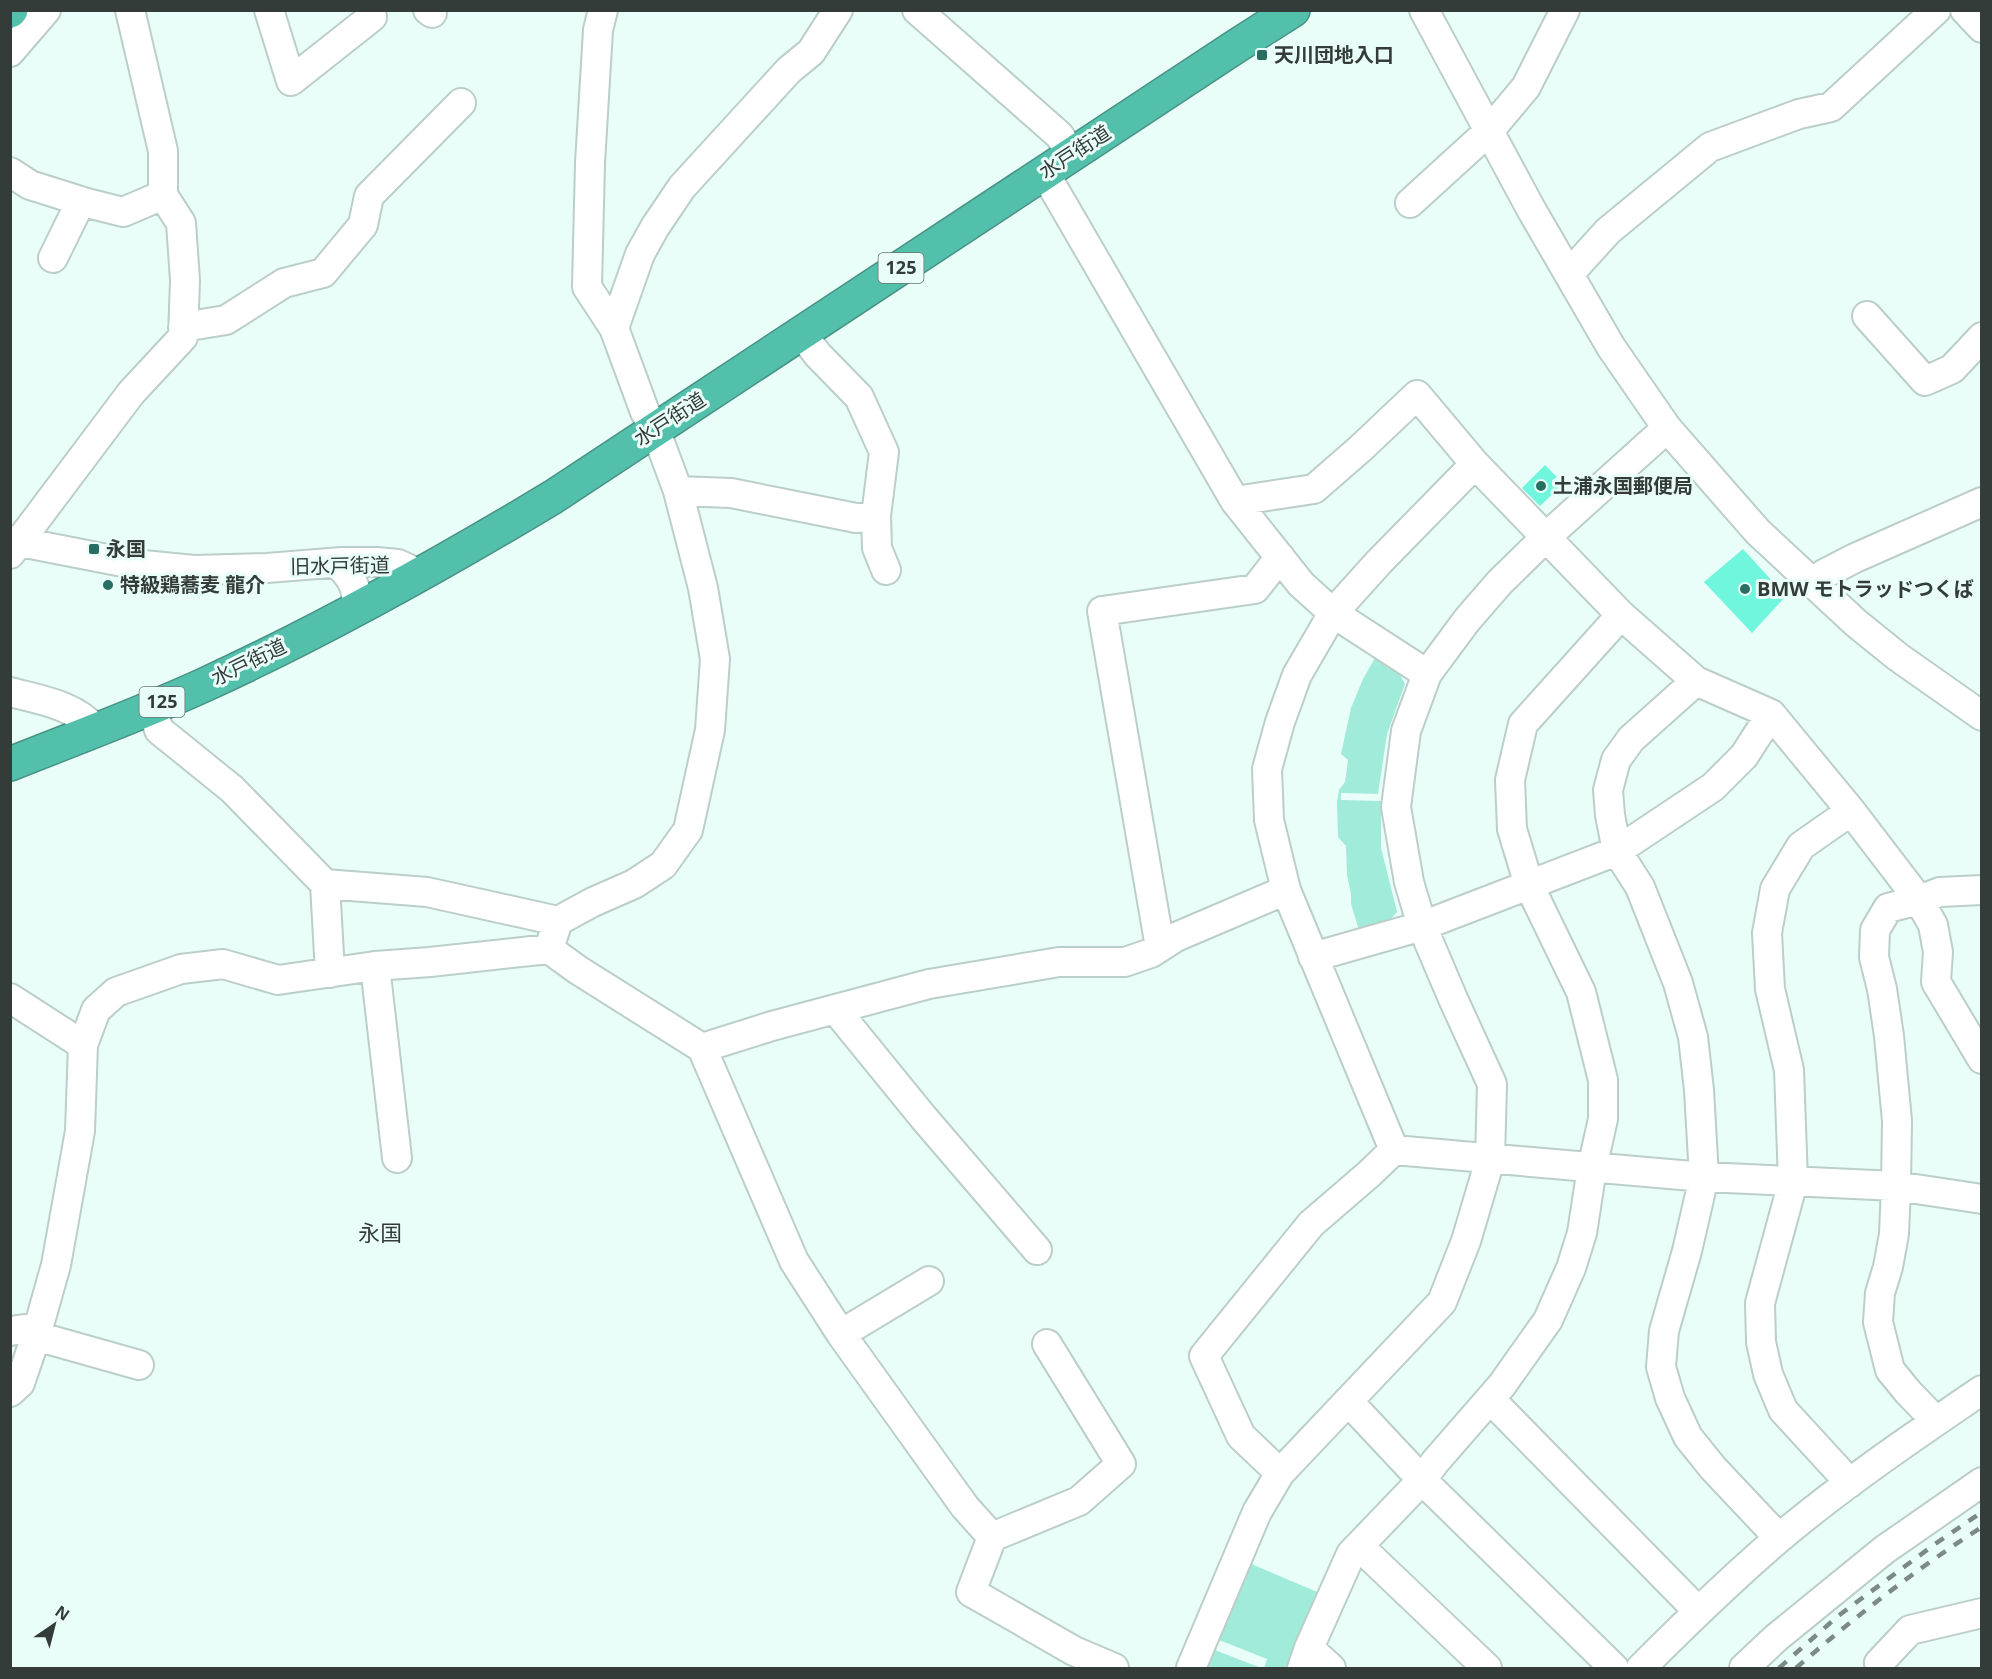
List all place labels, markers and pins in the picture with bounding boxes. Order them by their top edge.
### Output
place label: 天川団地入口 [1274,41,1394,68]
marker: 天川団地入口 [1255,48,1269,62]
place label: 土浦永国郵便局 [1553,472,1693,499]
marker: 土浦永国郵便局 [1534,479,1548,493]
place label: 永国 [106,535,146,562]
marker: 永国 [87,542,101,556]
place label: 特級鶏蕎麦 龍介 [120,571,265,598]
place label: BMW モトラッドつくば [1757,575,1974,602]
marker: 特級鶏蕎麦 龍介 [101,578,115,592]
marker: BMW モトラッドつくば [1738,582,1752,596]

